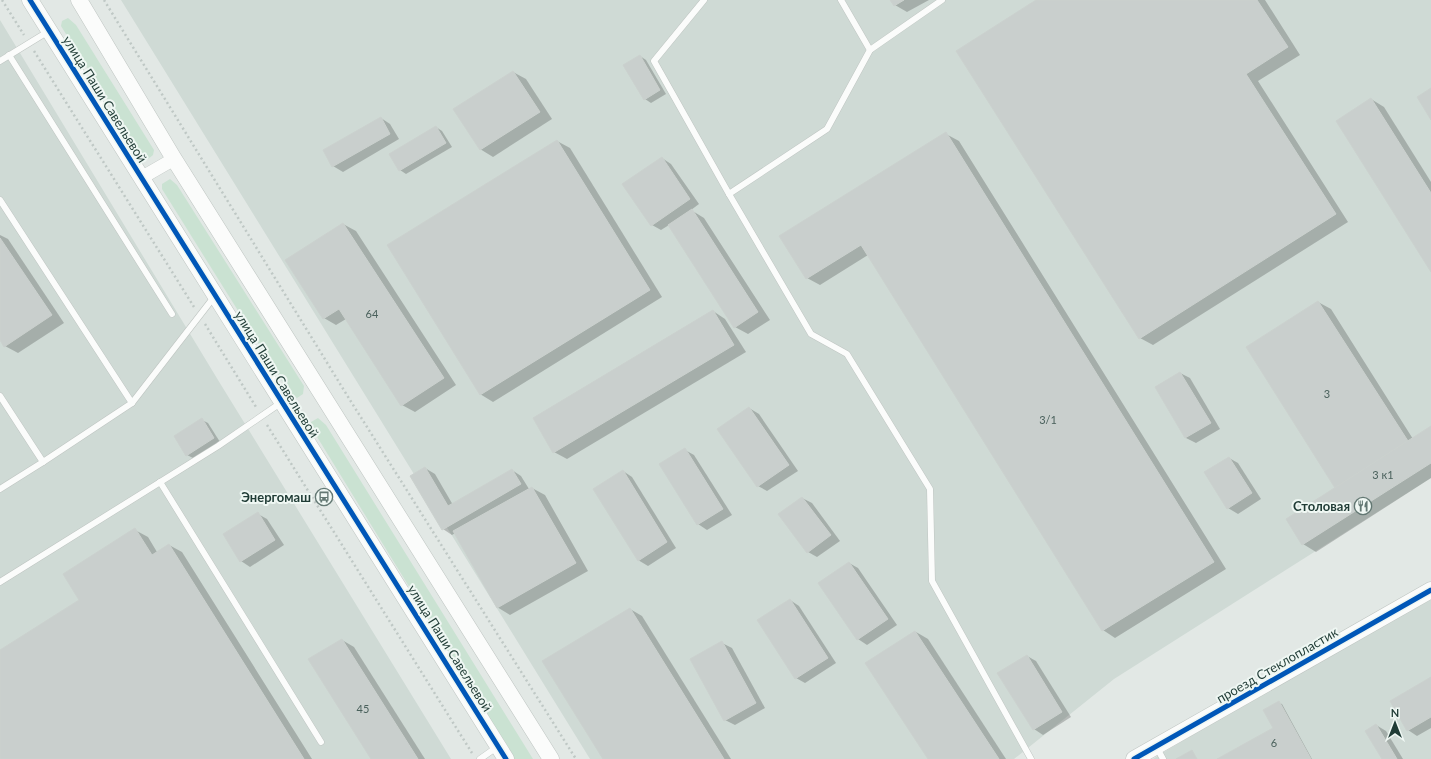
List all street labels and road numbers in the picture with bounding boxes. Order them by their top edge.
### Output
street label: улица Паши Савельевой [59,33,151,165]
street label: улица Паши Савельевой [231,308,323,440]
street label: улица Паши Савельевой [404,582,496,714]
street label: проезд Стеклопластик [1213,624,1341,706]

